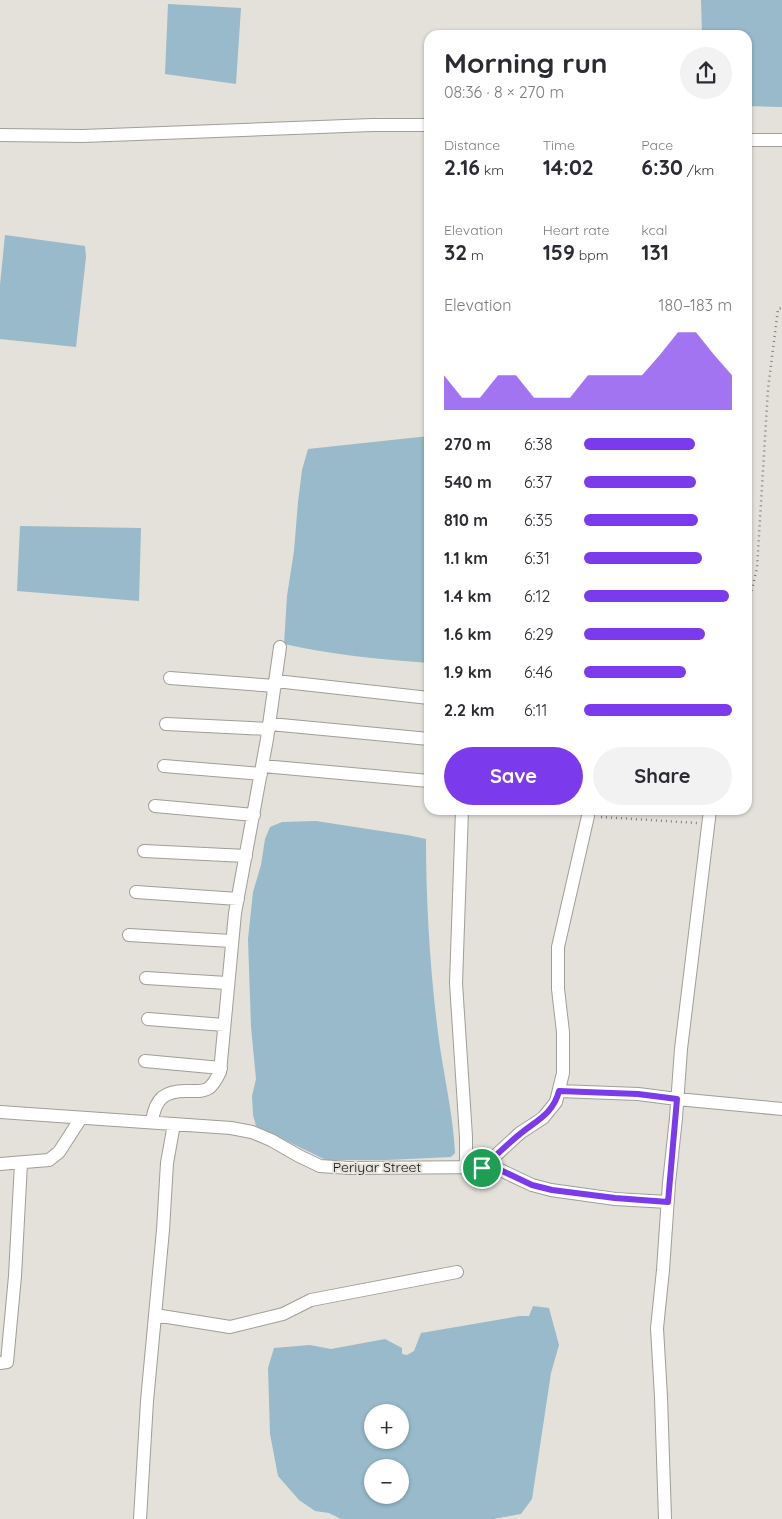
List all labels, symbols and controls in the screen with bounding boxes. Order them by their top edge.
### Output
text: Morning run [444,45,608,80]
button: share [680,47,732,99]
text: 08:36 · 8 × 270 m [444,82,564,102]
text: Distance [444,136,500,154]
text: Time [543,136,575,154]
text: Pace [641,136,673,154]
text: 2.16 [444,154,480,180]
text: 14:02 [543,154,594,180]
text: 6:30 [641,154,683,180]
text: km [480,161,504,179]
text: /km [683,161,714,179]
text: Elevation [444,221,503,239]
text: Heart rate [543,221,609,239]
text: kcal [641,221,667,239]
text: 32 [444,239,467,265]
text: 159 [543,239,575,265]
text: 131 [641,239,669,265]
text: m [467,246,484,264]
text: bpm [575,246,608,264]
text: Elevation [444,295,511,315]
text: 180–183 m [659,295,732,315]
text: 270 m [444,434,491,454]
text: 6:38 [524,434,553,454]
text: 540 m [444,472,492,492]
text: 6:37 [524,472,552,492]
text: 810 m [444,510,488,530]
text: 6:35 [524,510,553,530]
text: 1.1 km [444,548,488,568]
text: 6:31 [524,548,550,568]
text: 1.4 km [444,586,491,606]
text: 6:12 [524,586,550,606]
text: 1.6 km [444,624,491,644]
text: 6:29 [524,624,553,644]
text: 1.9 km [444,662,492,682]
text: 6:46 [524,662,553,682]
text: 2.2 km [444,700,495,720]
text: 6:11 [524,700,547,720]
button: Save [444,747,583,805]
button: Share [593,747,732,805]
pin [461,1147,503,1189]
icon: arrive [468,1154,496,1182]
street label: Periyar Street [333,1158,421,1176]
map controls [364,1404,409,1504]
button: + [364,1404,409,1449]
button: − [364,1459,409,1504]

